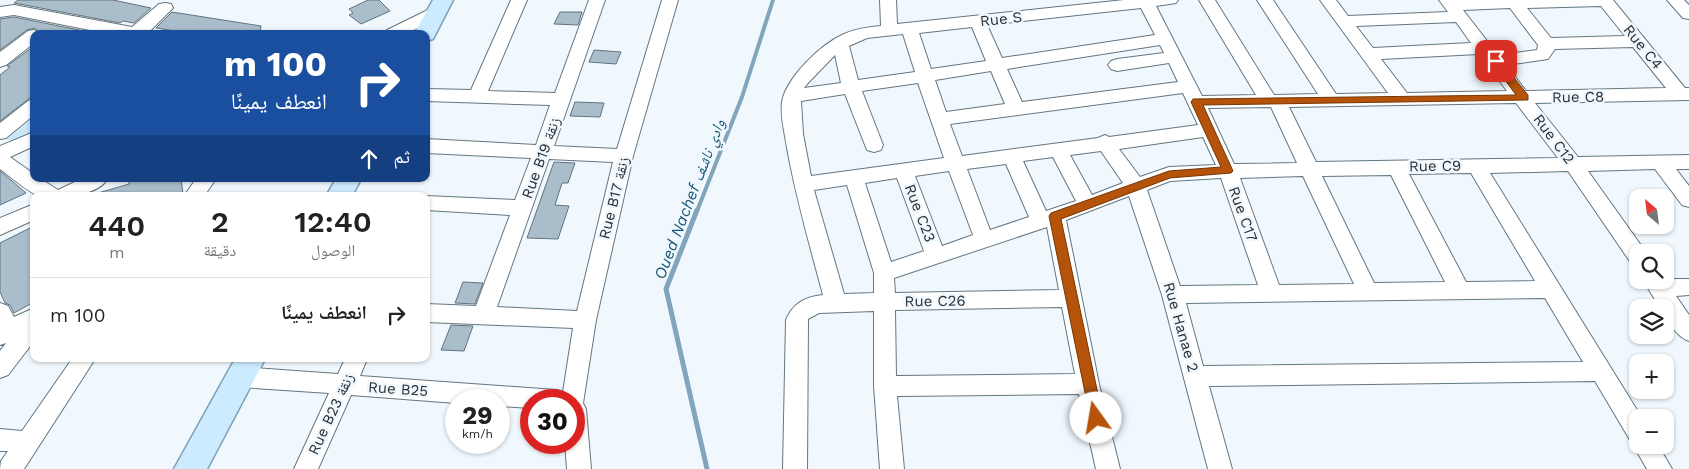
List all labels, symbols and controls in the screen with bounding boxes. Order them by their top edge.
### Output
street label: Rue S [979,8,1023,30]
street label: Rue C4 [1620,21,1666,73]
pin [1475,40,1517,82]
text: 100 m [224,43,327,85]
icon: arrive [1482,47,1510,75]
icon: right [345,50,410,115]
street label: Rue C8 [1552,88,1604,106]
text: انعطف يمينًا [231,89,327,114]
street label: Rue C12 [1529,111,1579,167]
street label: Rue B19 زنقة [518,115,564,201]
water label: Oued Nachef وادي ناشف [650,116,732,283]
icon: ahead [355,145,383,173]
text: ثم [393,145,410,168]
street label: Rue B17 زنقة [595,155,633,241]
street label: Rue C9 [1409,157,1461,175]
street label: Rue C23 [901,181,939,245]
street label: Rue C17 [1225,184,1261,244]
north arrow [1629,189,1674,234]
map controls [1629,189,1674,454]
text: 2 [211,204,229,239]
text: 12:40 [294,204,372,239]
text: 440 [88,208,145,243]
text: دقيقة [204,241,236,260]
text: الوصول [311,241,355,260]
text: m [109,243,124,262]
button: search [1629,244,1674,289]
street label: Rue Hanae 2 [1160,280,1202,374]
street label: Rue C26 [904,291,966,311]
button: layers [1629,299,1674,344]
text: انعطف يمينًا [281,301,367,324]
icon: right [382,301,410,329]
text: 100 m [50,304,106,327]
button: + [1629,354,1674,399]
street label: Rue B23 زنقة [304,370,358,458]
street label: Rue B25 [367,378,429,400]
speed limit sign: 30 [520,389,585,454]
position arrow [1069,391,1121,443]
text: 29 [462,401,493,430]
button: − [1629,409,1674,454]
text: km/h [462,427,493,441]

